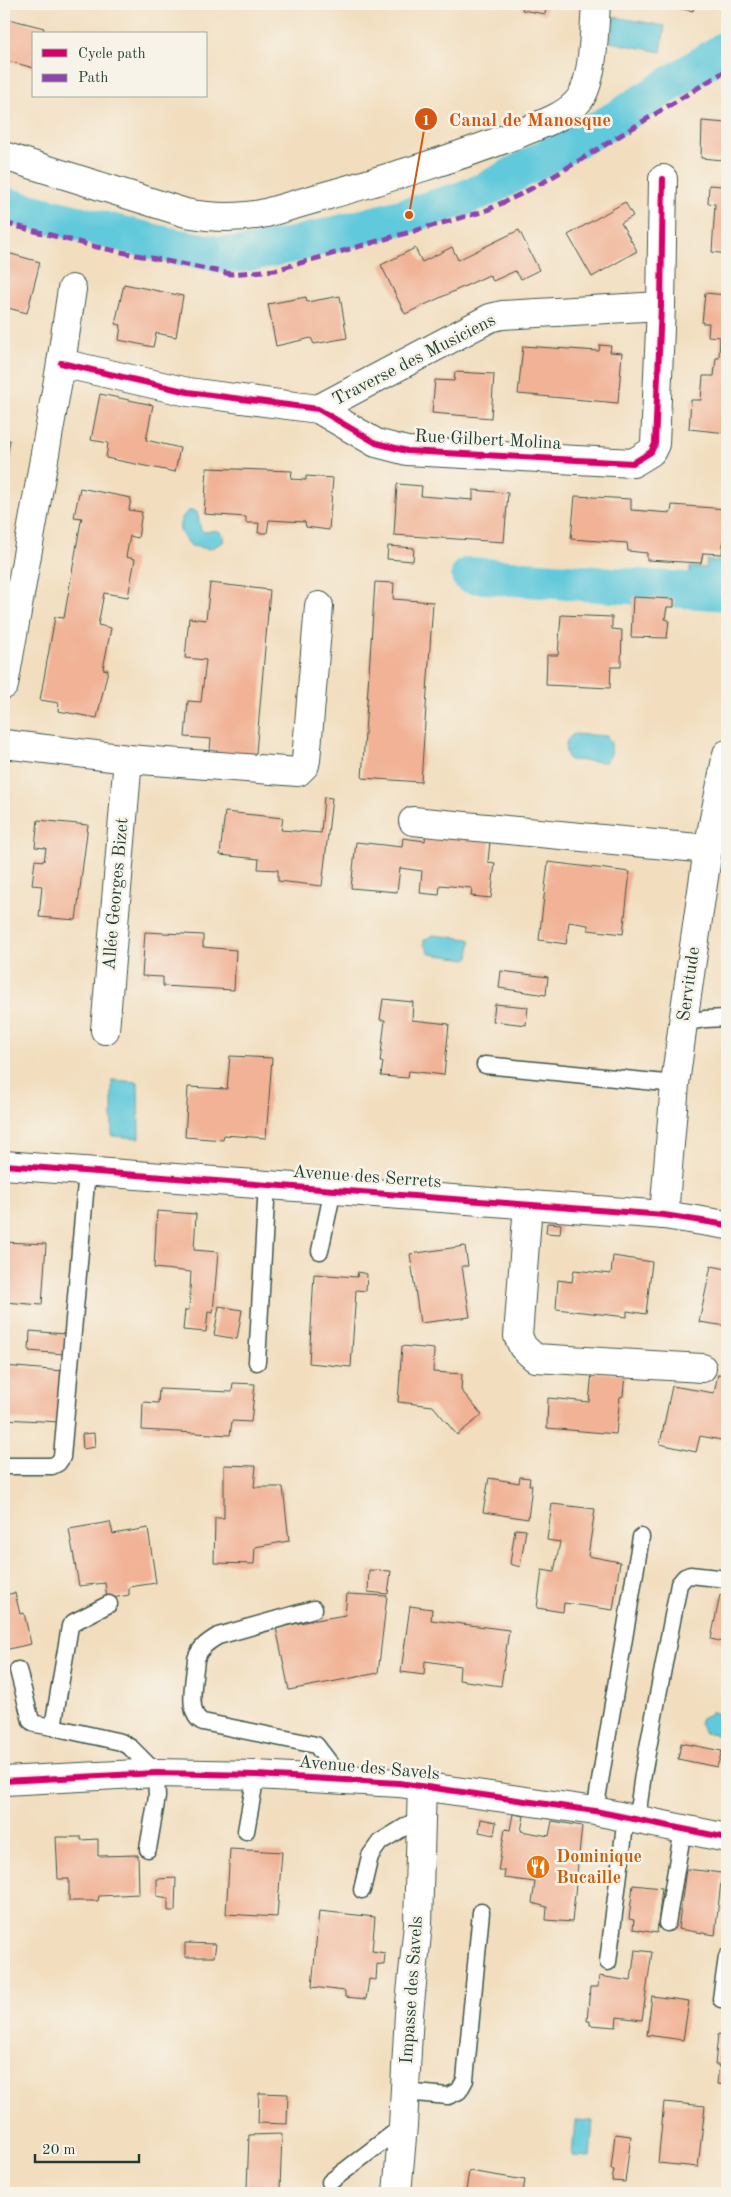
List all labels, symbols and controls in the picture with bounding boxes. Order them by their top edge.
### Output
legend [32,32,208,98]
text: Cycle path [78,47,146,62]
text: Path [78,71,108,86]
callout: Canal de Manosque [413,102,621,136]
text: Canal de Manosque [449,112,611,131]
text: 1 [422,114,430,129]
street label: Traverse des Musiciens [330,311,499,409]
street label: Rue Gilbert Molina [414,427,562,453]
street label: Allée Georges Bizet [100,817,132,971]
street label: Servitude [675,946,703,1022]
street label: Avenue des Serrets [292,1163,442,1191]
street label: Avenue des Savels [298,1753,441,1783]
place label: Dominique Bucaille [556,1848,642,1887]
restaurant icon: Dominique Bucaille [525,1854,551,1880]
street label: Impasse des Savels [398,1915,426,2065]
scale bar [35,2132,139,2164]
text: 20 m [42,2143,76,2158]

